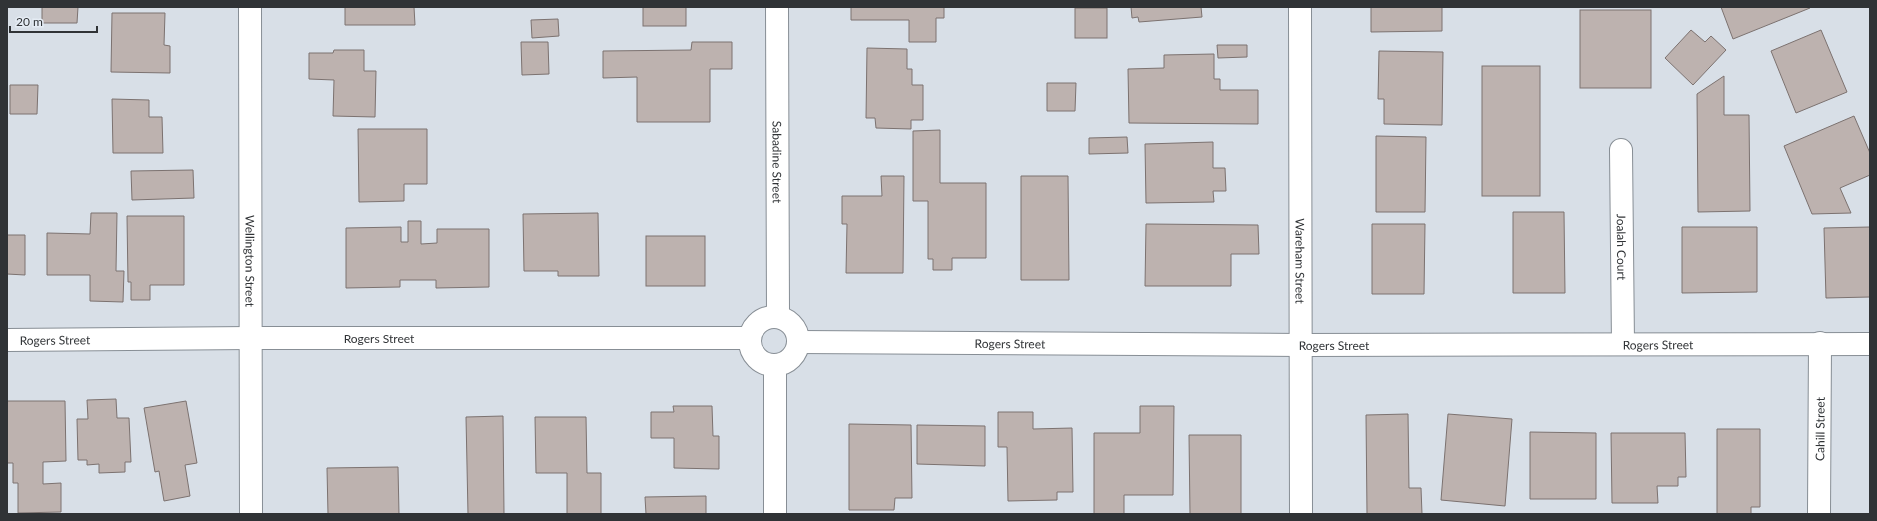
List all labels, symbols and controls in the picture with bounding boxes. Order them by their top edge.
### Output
scale bar [10,8,97,34]
text: 20 m [16,14,43,29]
street label: Sabadine Street [770,121,785,204]
street label: Joalah Court [1614,214,1630,281]
street label: Wellington Street [243,215,258,308]
street label: Wareham Street [1293,218,1308,304]
street label: Rogers Street [344,331,415,346]
street label: Rogers Street [20,332,91,347]
street label: Rogers Street [975,336,1046,351]
street label: Rogers Street [1299,337,1370,353]
street label: Rogers Street [1623,337,1694,352]
street label: Cahill Street [1812,396,1827,461]

